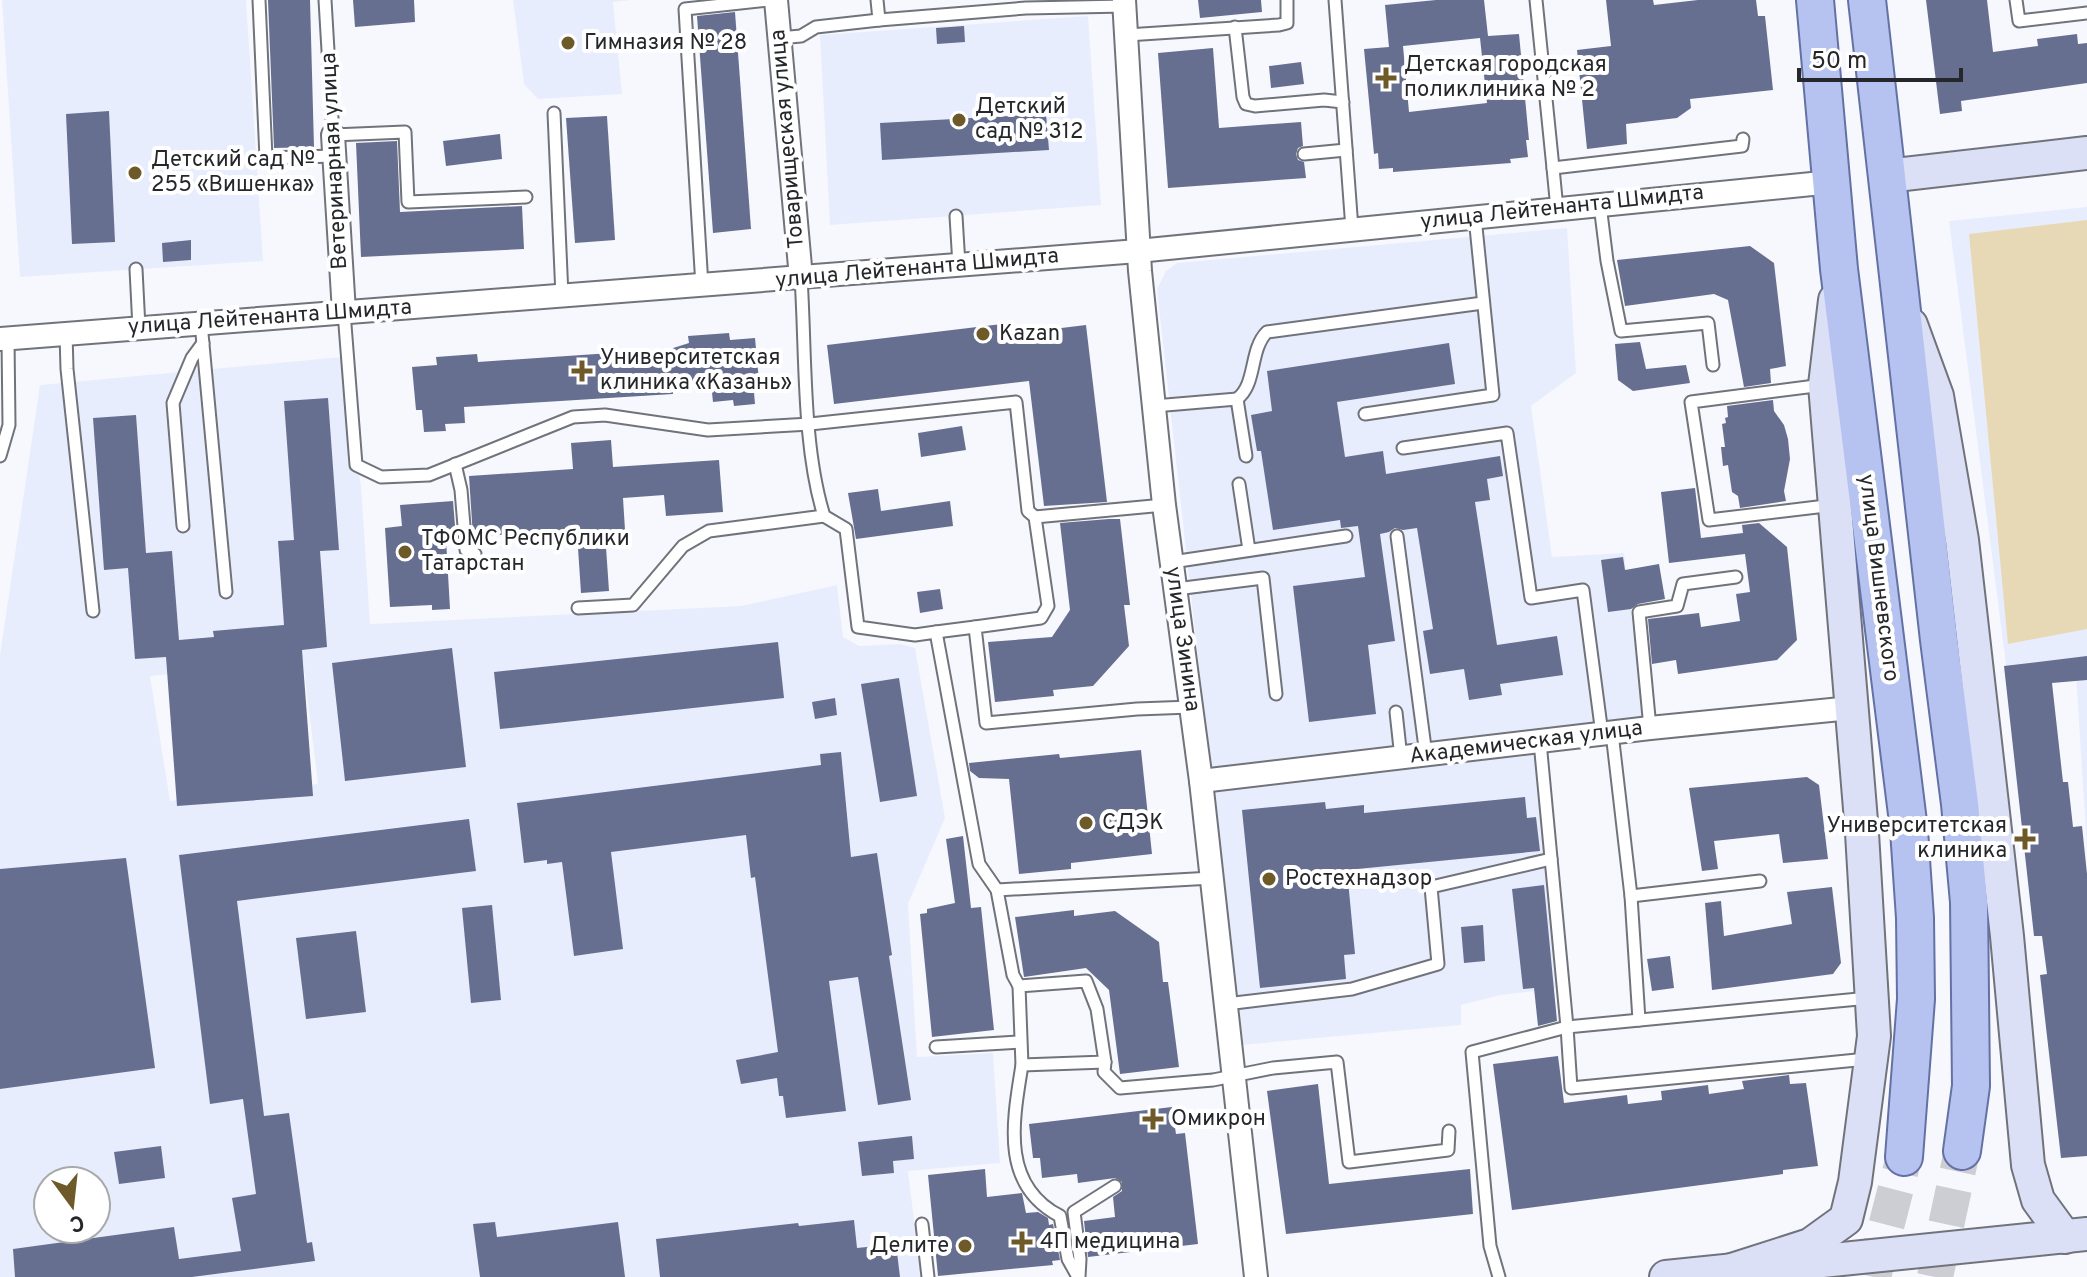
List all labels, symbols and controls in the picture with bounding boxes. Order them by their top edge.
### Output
street label: Товарищеская улица [765,28,811,250]
place label: Гимназия № 28 [584,30,747,57]
scale bar [1799,32,1961,82]
marker: Гимназия № 28 [559,34,577,52]
text: 50 m [1811,47,1867,77]
street label: Ветеринарная улица [316,52,354,270]
place label: Детская городская поликлиника № 2 [1404,52,1607,104]
marker: Детская городская поликлиника № 2 [1375,67,1397,89]
place label: Детский сад № 312 [975,94,1083,146]
marker: Детский сад № 312 [950,111,968,129]
place label: Детский сад № 255 «Вишенка» [151,147,315,199]
marker: Детский сад № 255 «Вишенка» [126,164,144,182]
street label: улица Лейтенанта Шмидта [1419,180,1705,236]
street label: улица Лейтенанта Шмидта [774,243,1060,295]
street label: улица Лейтенанта Шмидта [127,295,413,341]
place label: Kazan [999,321,1060,348]
marker: Kazan [974,325,992,343]
place label: Университетская клиника «Казань» [600,345,792,397]
marker: Университетская клиника «Казань» [571,360,593,382]
street label: улица Вишневского [1852,473,1904,683]
place label: ТФОМС Республики Татарстан [421,526,630,578]
marker: ТФОМС Республики Татарстан [396,543,414,561]
street label: улица Зинина [1158,565,1206,713]
street label: Академическая улица [1408,715,1644,771]
place label: СДЭК [1102,810,1164,837]
place label: Университетская клиника [1827,813,2007,865]
marker: СДЭК [1077,814,1095,832]
marker: Университетская клиника [2014,828,2036,850]
place label: Ростехнадзор [1285,866,1432,893]
marker: Ростехнадзор [1260,870,1278,888]
place label: Омикрон [1171,1106,1266,1133]
marker: Омикрон [1142,1108,1164,1130]
north arrow [32,1165,112,1245]
text: С [66,1207,87,1237]
place label: 4П медицина [1040,1229,1180,1256]
marker: 4П медицина [1011,1231,1033,1253]
place label: Делите [870,1233,949,1260]
marker: Делите [956,1237,974,1255]

